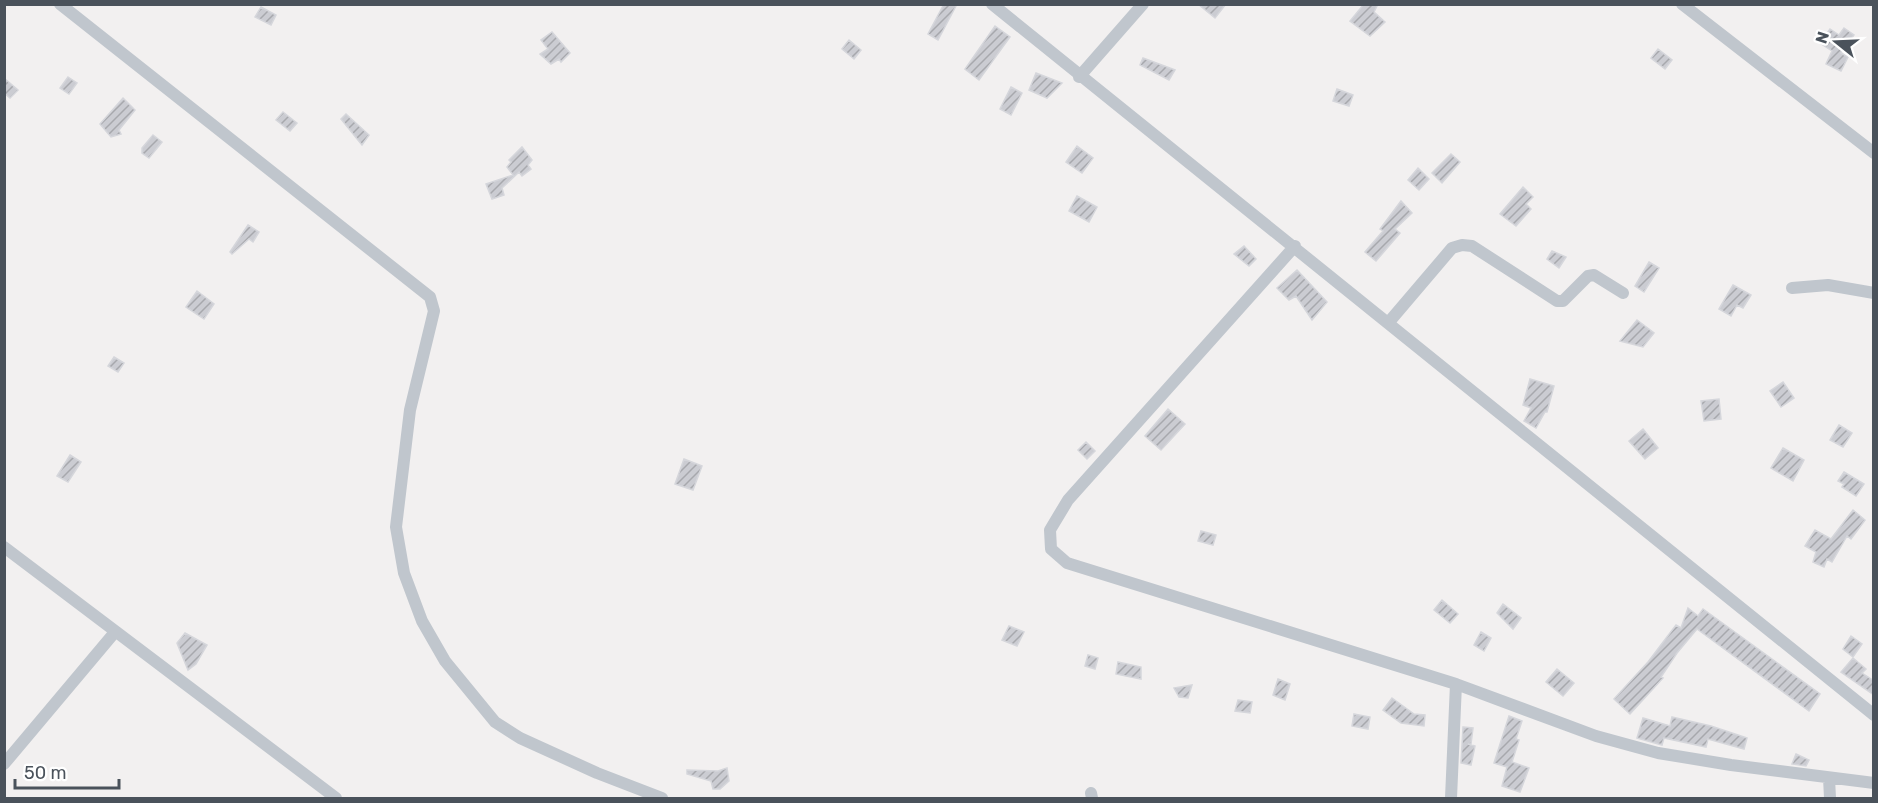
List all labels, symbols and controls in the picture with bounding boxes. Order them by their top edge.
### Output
north arrow [1806,12,1866,72]
text: N [1811,29,1833,46]
scale bar [15,752,118,790]
text: 50 m [24,762,67,784]

